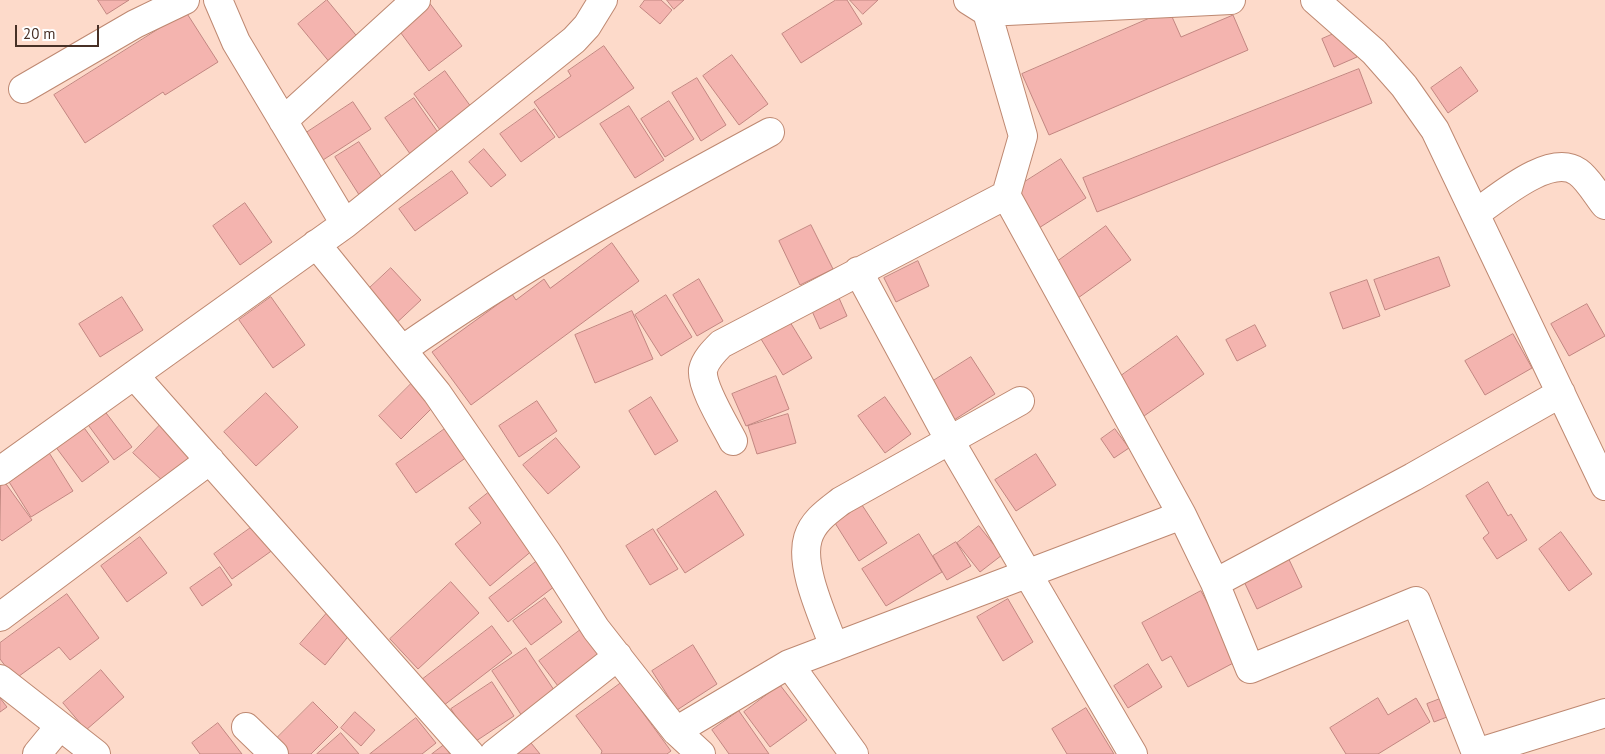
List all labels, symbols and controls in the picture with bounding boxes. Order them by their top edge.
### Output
scale bar [18,15,101,47]
text: 20 m [23,24,56,43]

